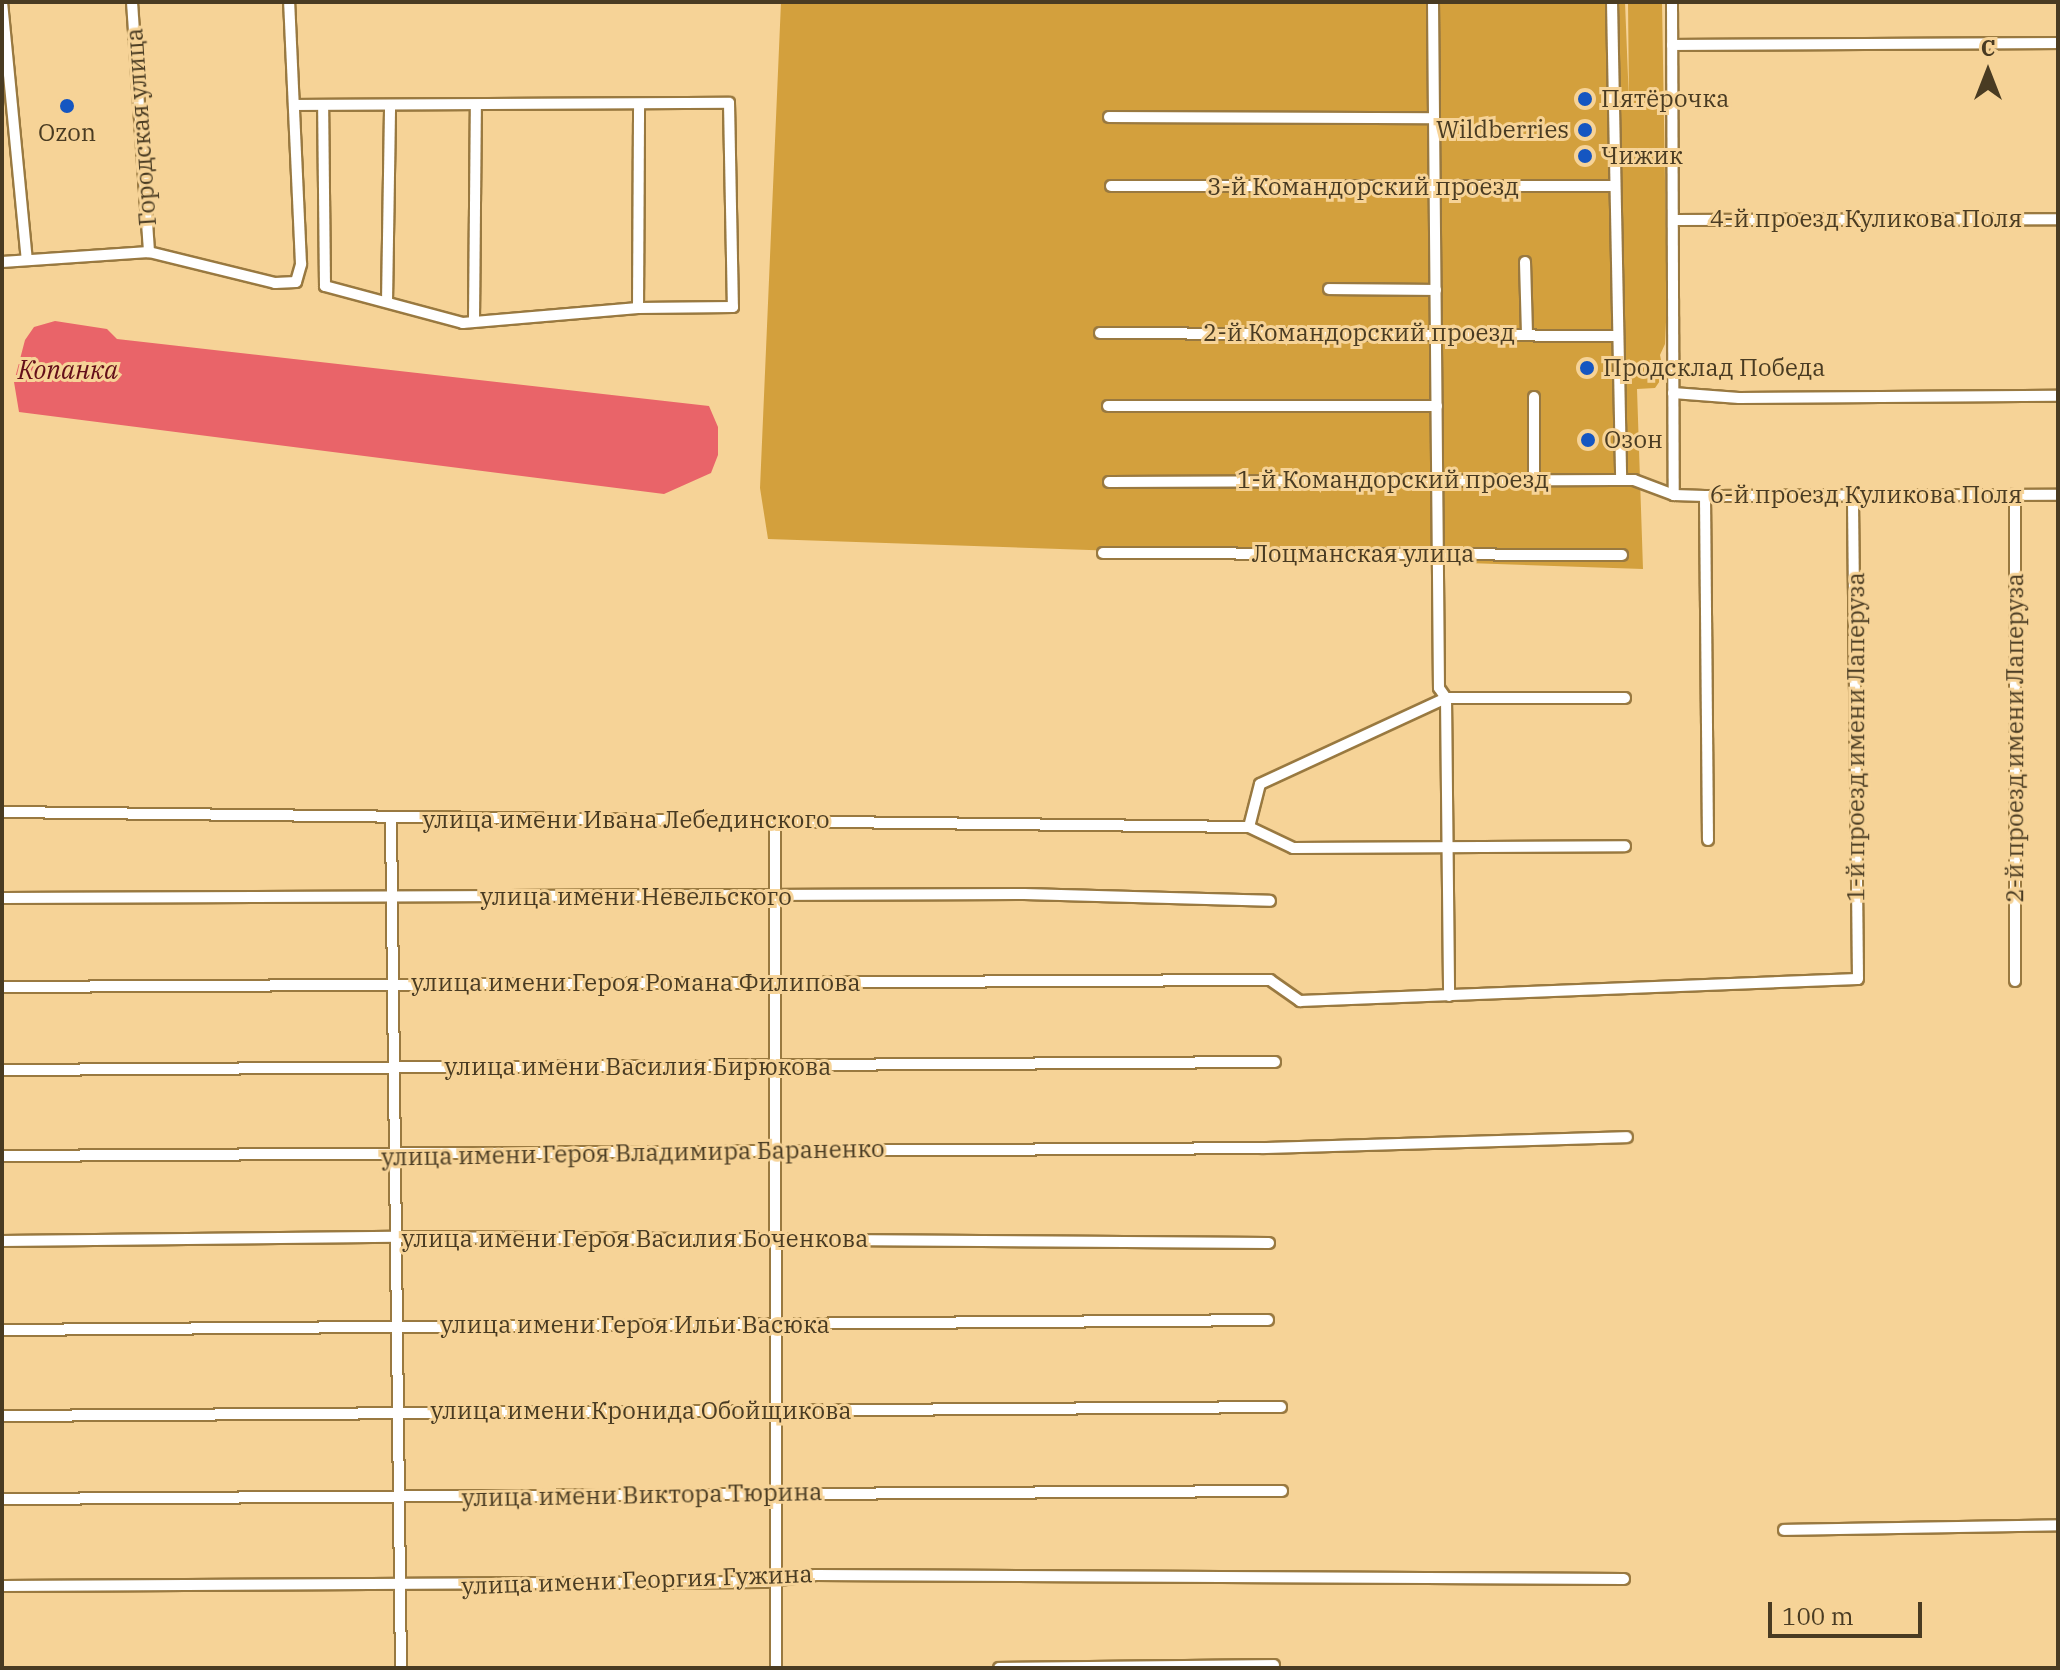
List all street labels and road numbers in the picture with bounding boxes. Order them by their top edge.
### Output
street label: Городская улица [120,27,162,227]
street label: 3-й Командорский проезд [1207,173,1519,201]
street label: 4-й проезд Куликова Поля [1710,205,2022,233]
street label: 2-й Командорский проезд [1203,319,1515,347]
street label: 1-й Командорский проезд [1237,466,1549,494]
street label: 6-й проезд Куликова Поля [1710,481,2022,509]
street label: Лоцманская улица [1252,540,1474,568]
street label: 1-й проезд имени Лаперуза [1842,572,1870,902]
street label: 2-й проезд имени Лаперуза [2001,573,2029,903]
street label: улица имени Ивана Лебединского [422,806,830,834]
street label: улица имени Невельского [480,883,792,911]
street label: улица имени Героя Романа Филипова [411,969,861,997]
street label: улица имени Василия Бирюкова [445,1053,831,1081]
street label: улица имени Героя Владимира Бараненко [381,1134,885,1172]
street label: улица имени Героя Василия Боченкова [402,1225,868,1253]
street label: улица имени Героя Ильи Васюка [440,1311,830,1339]
street label: улица имени Кронида Обойщикова [430,1397,852,1425]
street label: улица имени Виктора Тюрина [461,1477,823,1513]
street label: улица имени Георгия Гужина [461,1559,813,1601]

